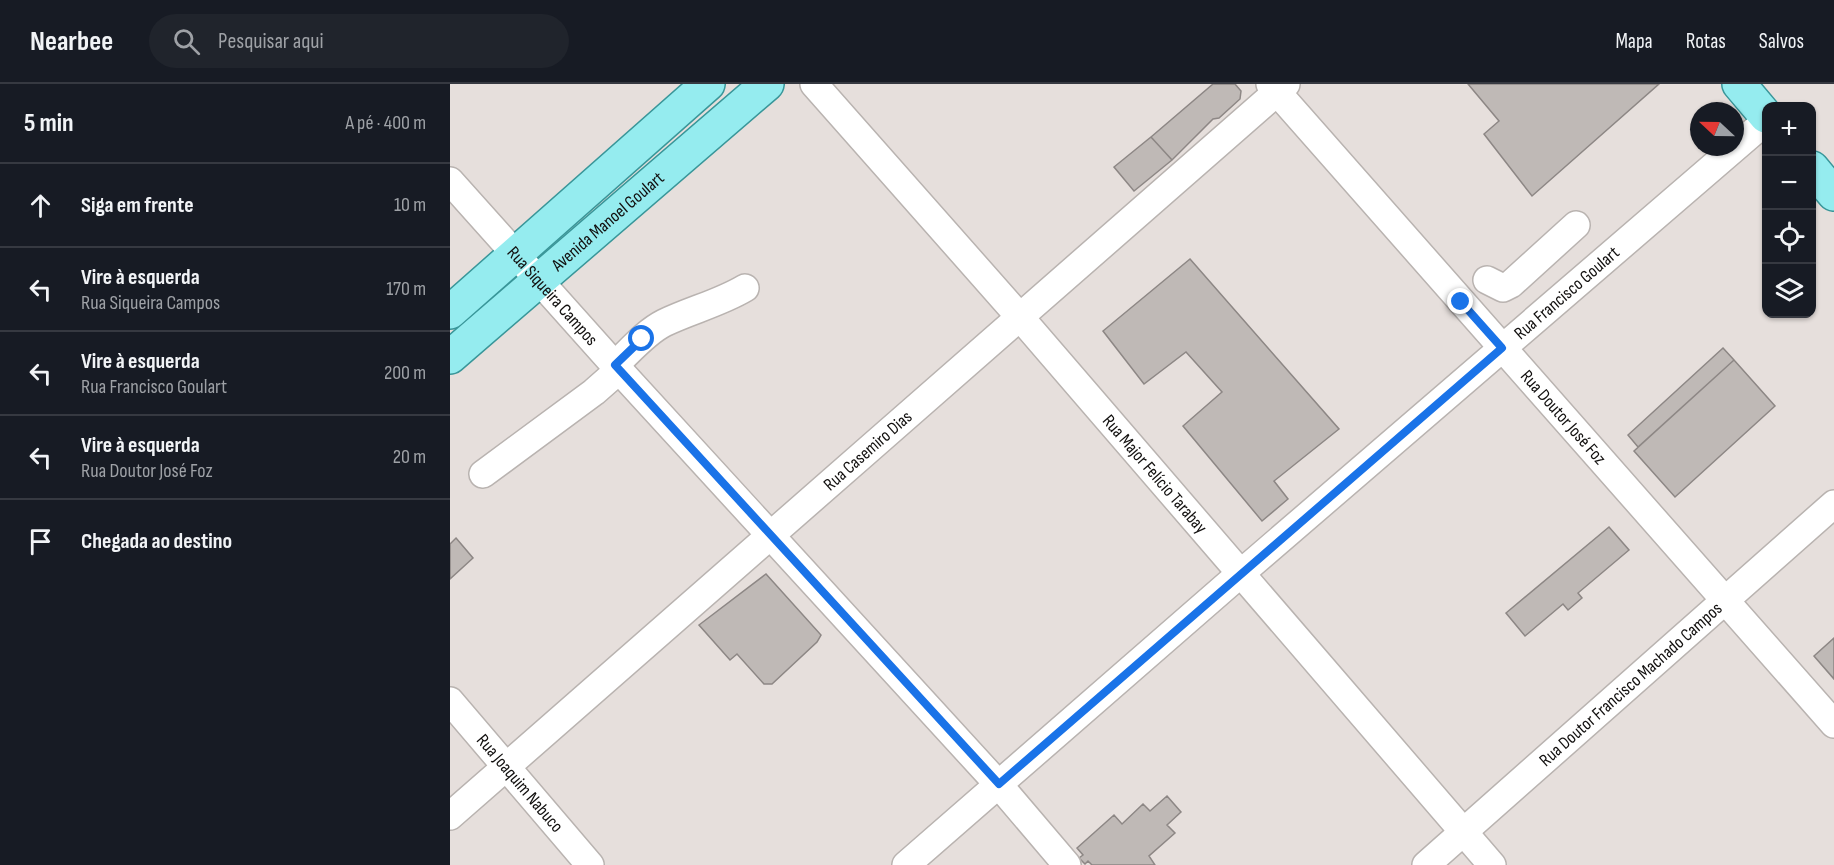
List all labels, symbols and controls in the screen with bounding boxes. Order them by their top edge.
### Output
search box [149,14,569,68]
text: Nearbee [30,25,113,58]
icon: search [170,25,203,58]
text: Pesquisar aqui [218,28,324,55]
text: Mapa [1615,29,1653,54]
text: Rotas [1686,29,1726,54]
text: Salvos [1759,29,1804,54]
north arrow [1690,102,1744,156]
map controls [1762,102,1816,318]
button: + [1762,102,1816,156]
text: 5 min [24,108,74,139]
text: A pé · 400 m [345,111,426,135]
button: − [1762,156,1816,210]
street label: Avenida Manoel Goulart [547,167,669,276]
icon: ahead [24,189,57,222]
text: Siga em frente [81,192,194,219]
text: 10 m [394,193,426,217]
button: locate [1762,210,1816,264]
street label: Rua Siqueira Campos [503,242,602,350]
street label: Rua Francisco Goulart [1510,242,1624,344]
text: Vire à esquerda [81,264,200,291]
button: layers [1762,264,1816,318]
icon: left [24,273,57,306]
text: 170 m [386,277,426,301]
route end [1447,288,1473,314]
text: Rua Siqueira Campos [81,291,220,315]
route start [628,325,654,351]
text: Vire à esquerda [81,348,200,375]
icon: left [24,357,57,390]
text: 200 m [384,361,426,385]
street label: Rua Doutor José Foz [1516,366,1611,469]
text: Rua Francisco Goulart [81,375,227,399]
street label: Rua Casemiro Dias [819,406,916,495]
street label: Rua Major Felício Tarabay [1098,411,1211,538]
text: Vire à esquerda [81,432,200,459]
icon: left [24,441,57,474]
text: 20 m [393,445,426,469]
text: Rua Doutor José Foz [81,459,213,483]
icon: arrive [24,525,57,558]
text: Chegada ao destino [81,528,232,555]
street label: Rua Doutor Francisco Machado Campos [1535,598,1727,771]
street label: Rua Joaquim Nabuco [472,730,567,837]

